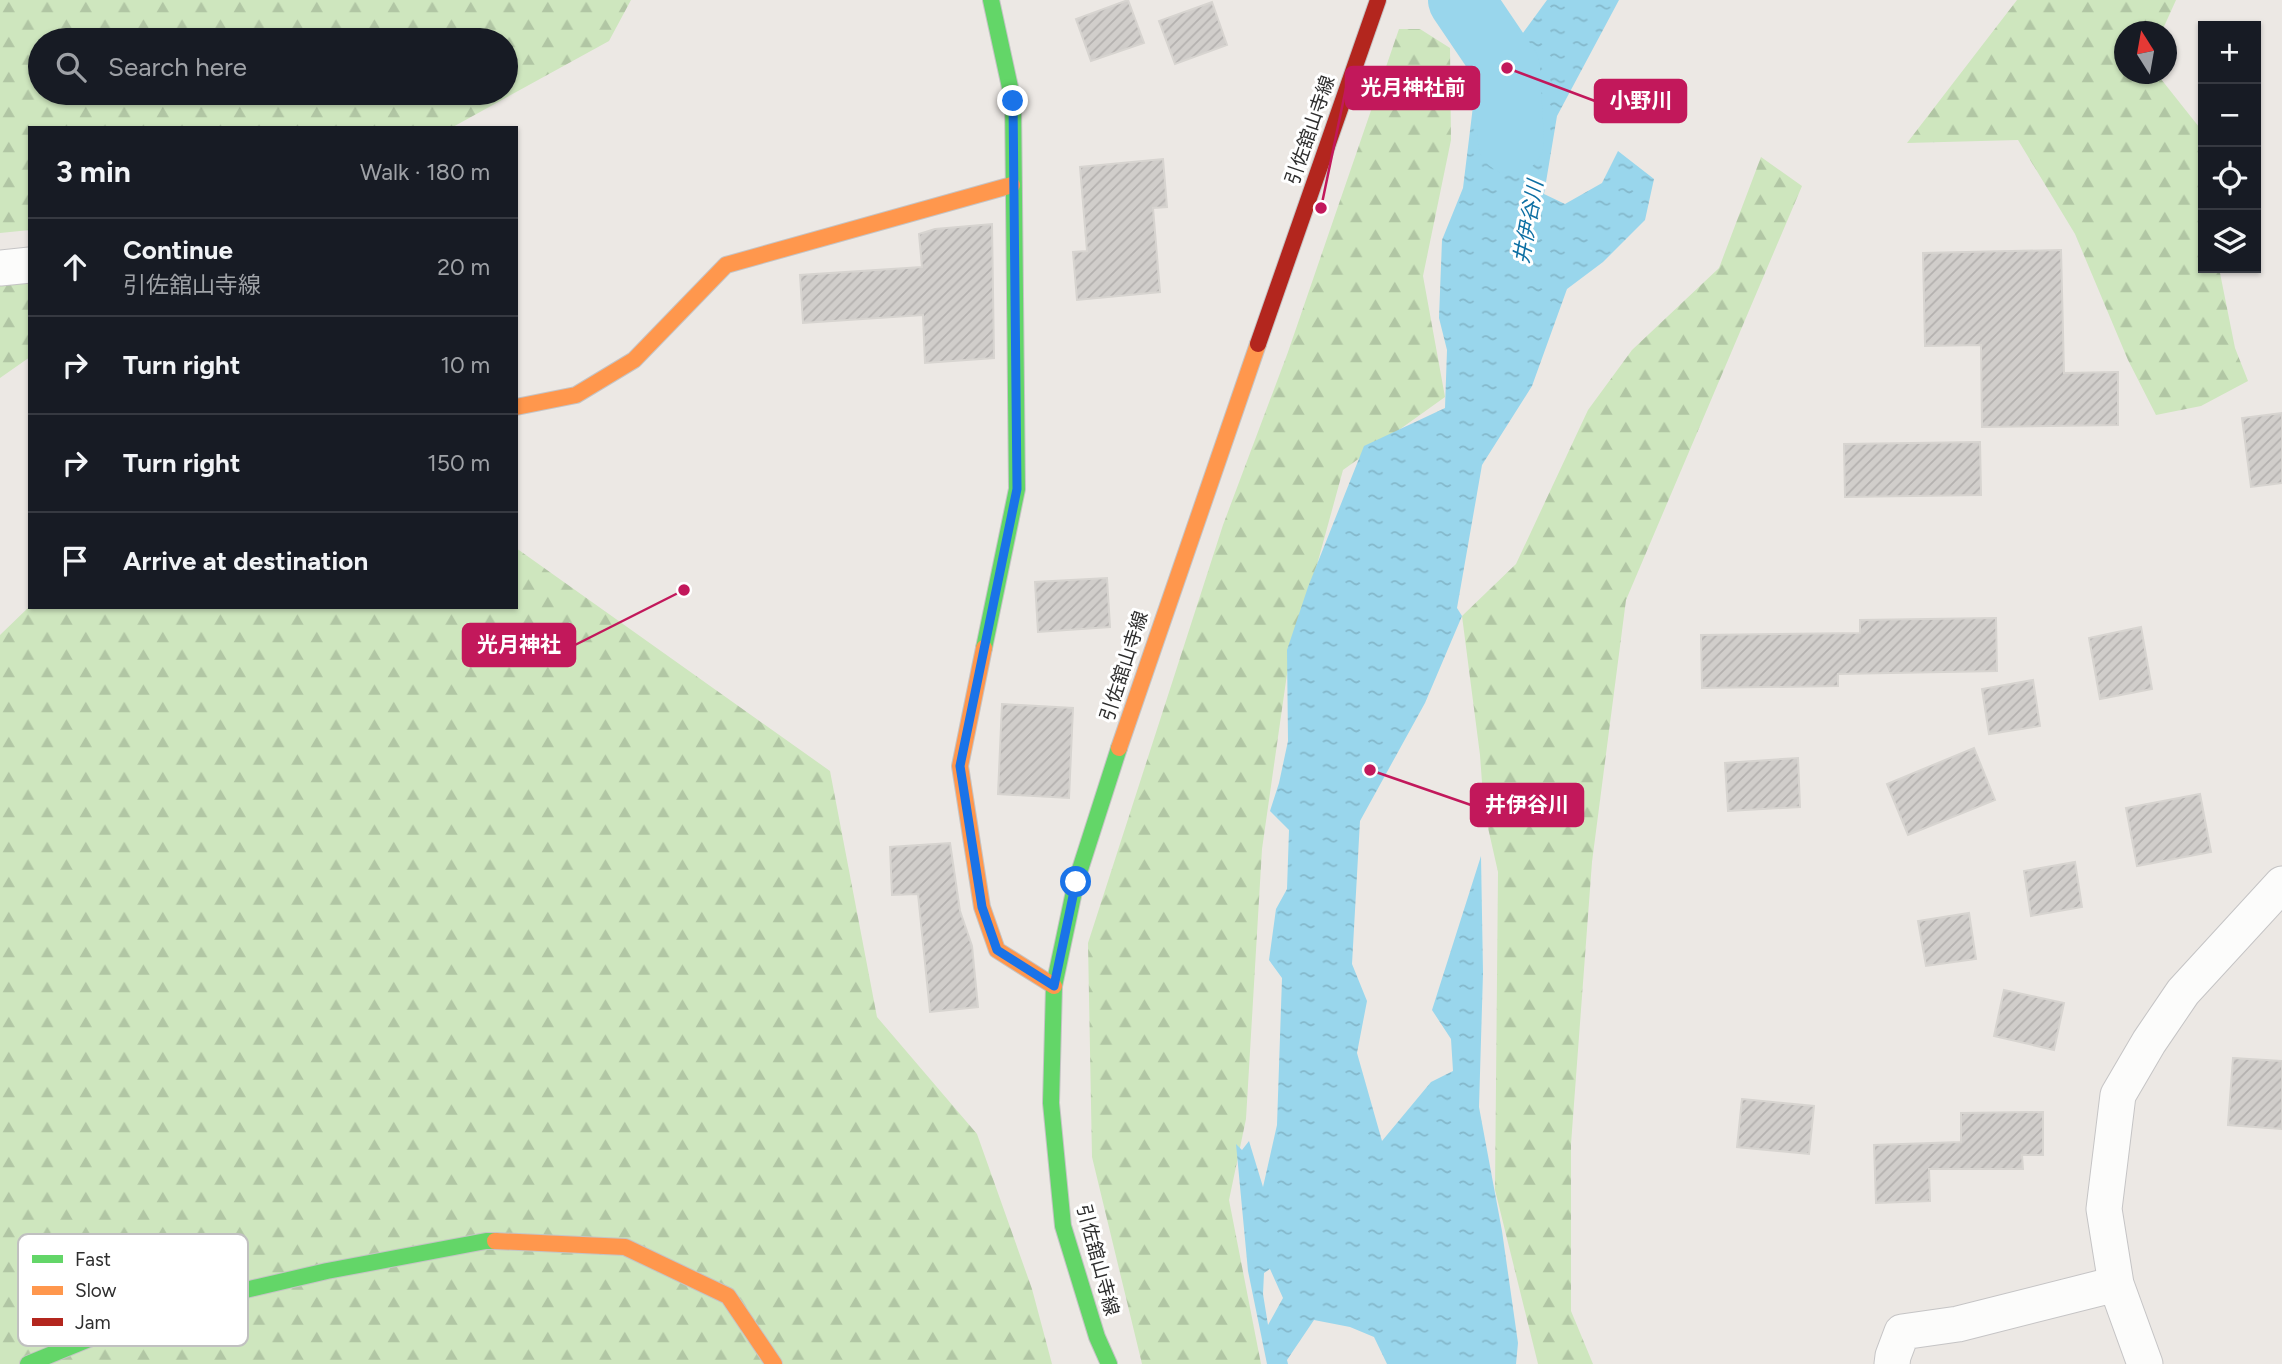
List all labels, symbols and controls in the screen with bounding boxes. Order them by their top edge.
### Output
north arrow [2114,21,2177,84]
map controls [2198,21,2261,273]
button: + [2198,21,2261,84]
search box [28,28,518,105]
icon: search [52,48,90,86]
text: Search here [108,51,247,83]
callout: 光月神社前 [1346,67,1479,109]
street label: 引佐舘山寺線 [1281,72,1339,188]
text: 光月神社前 [1361,75,1466,100]
callout: 小野川 [1595,80,1686,122]
button: − [2198,84,2261,147]
route end [997,85,1028,116]
text: 小野川 [1610,88,1673,113]
button: locate [2198,147,2261,210]
text: 3 min [56,153,131,190]
text: Walk · 180 m [360,158,490,186]
water label: 井伊谷川 [1508,176,1548,266]
button: layers [2198,210,2261,273]
text: Continue [123,234,233,266]
icon: ahead [56,248,94,286]
text: 20 m [437,253,490,281]
text: 引佐舘山寺線 [123,271,261,299]
icon: right [56,346,94,384]
text: Turn right [123,349,240,381]
text: 10 m [441,351,490,379]
icon: right [56,444,94,482]
text: Turn right [123,447,240,479]
text: 150 m [427,449,490,477]
icon: arrive [56,542,94,580]
text: Arrive at destination [123,545,368,577]
street label: 引佐舘山寺線 [1095,608,1153,724]
callout: 光月神社 [463,624,575,666]
text: 光月神社 [477,632,561,657]
callout: 井伊谷川 [1471,784,1583,826]
text: 井伊谷川 [1485,792,1569,817]
route start [1060,866,1091,897]
street label: 引佐舘山寺線 [1072,1202,1124,1318]
legend [18,1234,248,1346]
text: Fast [75,1248,111,1271]
text: Slow [75,1279,117,1302]
text: Jam [75,1311,111,1334]

